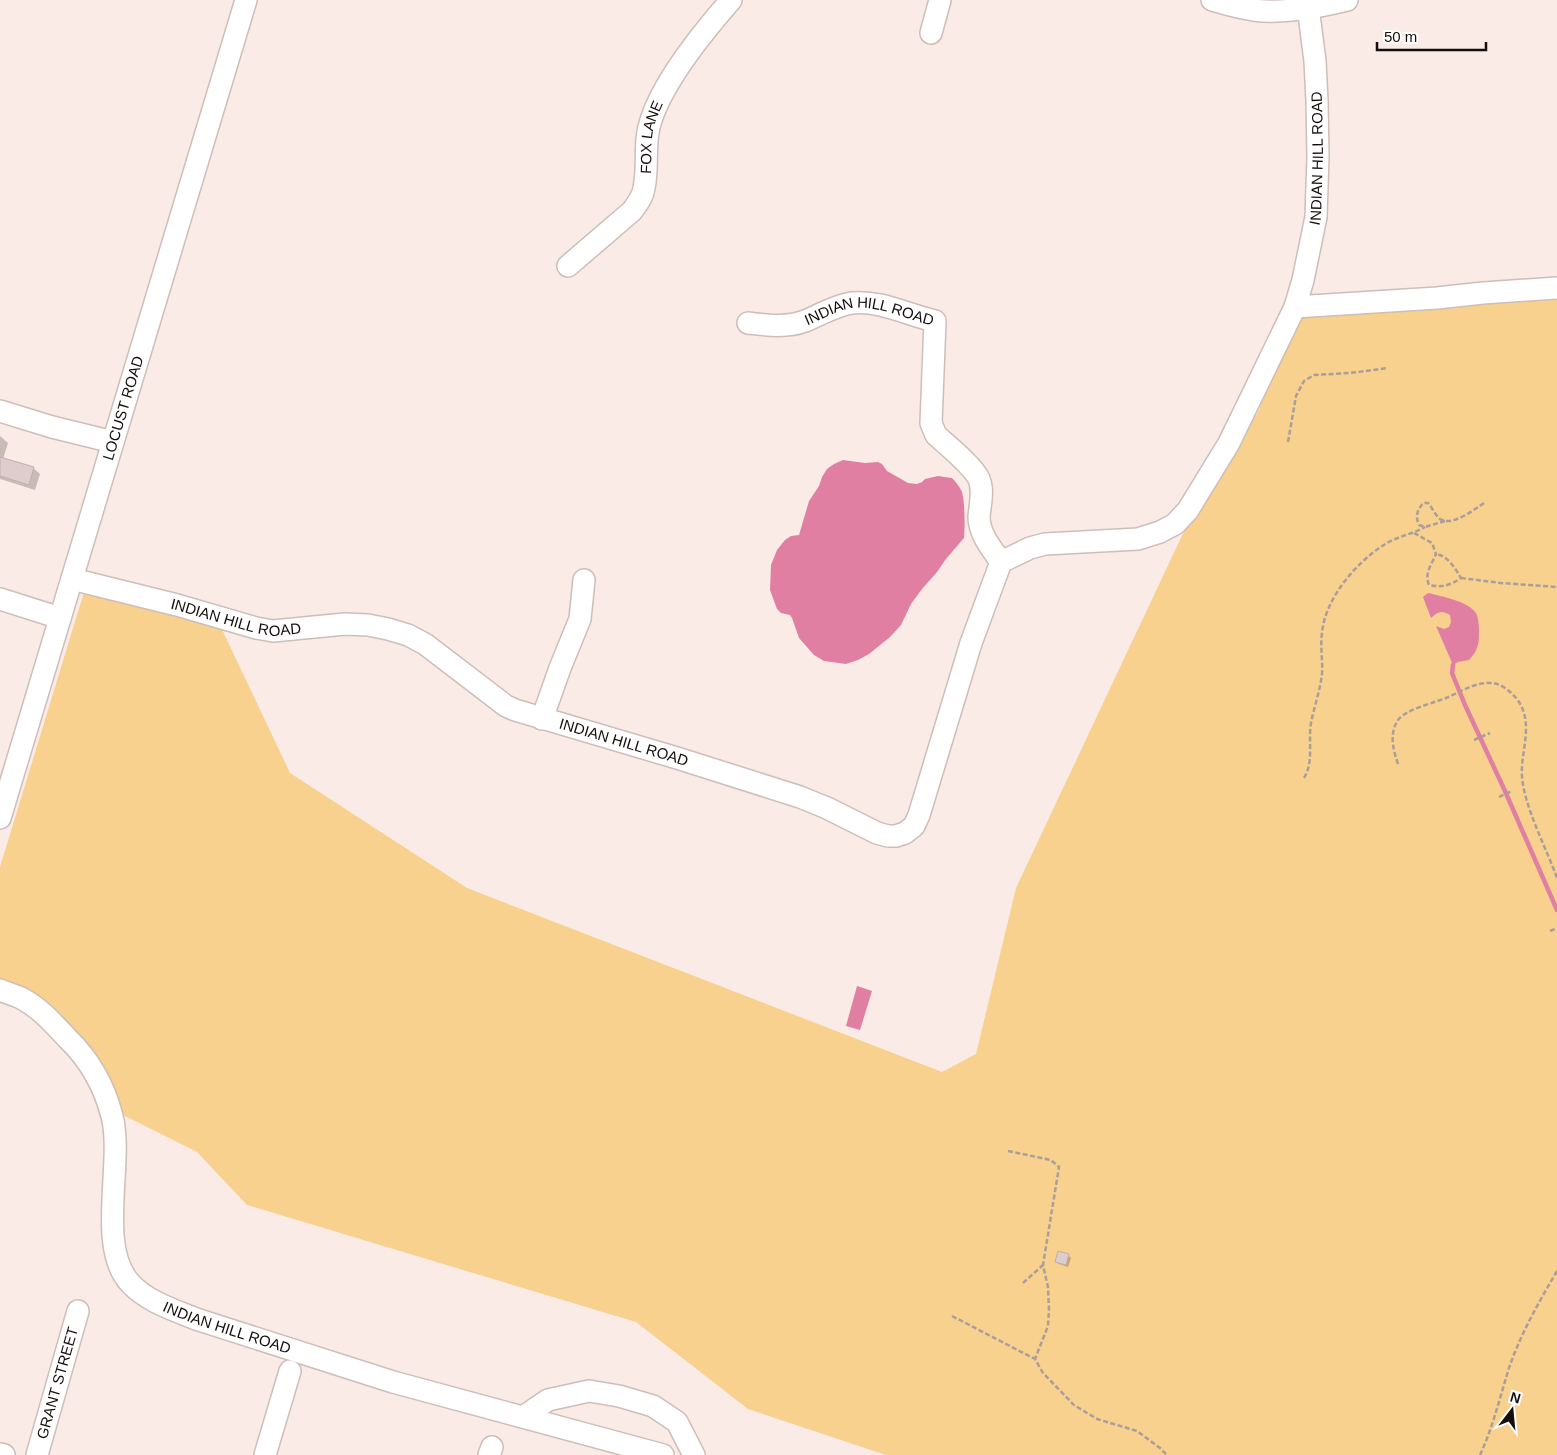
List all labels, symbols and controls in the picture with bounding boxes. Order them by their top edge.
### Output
scale bar [1377,20,1486,52]
text: 50 m [1384,28,1417,45]
street label: INDIAN HILL ROAD [1306,91,1326,227]
street label: FOX LANE [637,98,666,174]
text: INDIAN HILL ROAD [802,293,936,328]
street label: INDIAN HILL ROAD [799,314,933,336]
street label: LOCUST ROAD [99,354,147,462]
street label: INDIAN HILL ROAD [169,595,302,639]
street label: INDIAN HILL ROAD [557,715,691,769]
street label: INDIAN HILL ROAD [161,1298,293,1357]
street label: GRANT STREET [33,1325,81,1441]
north arrow [1487,1385,1537,1435]
text: N [1509,1388,1523,1407]

